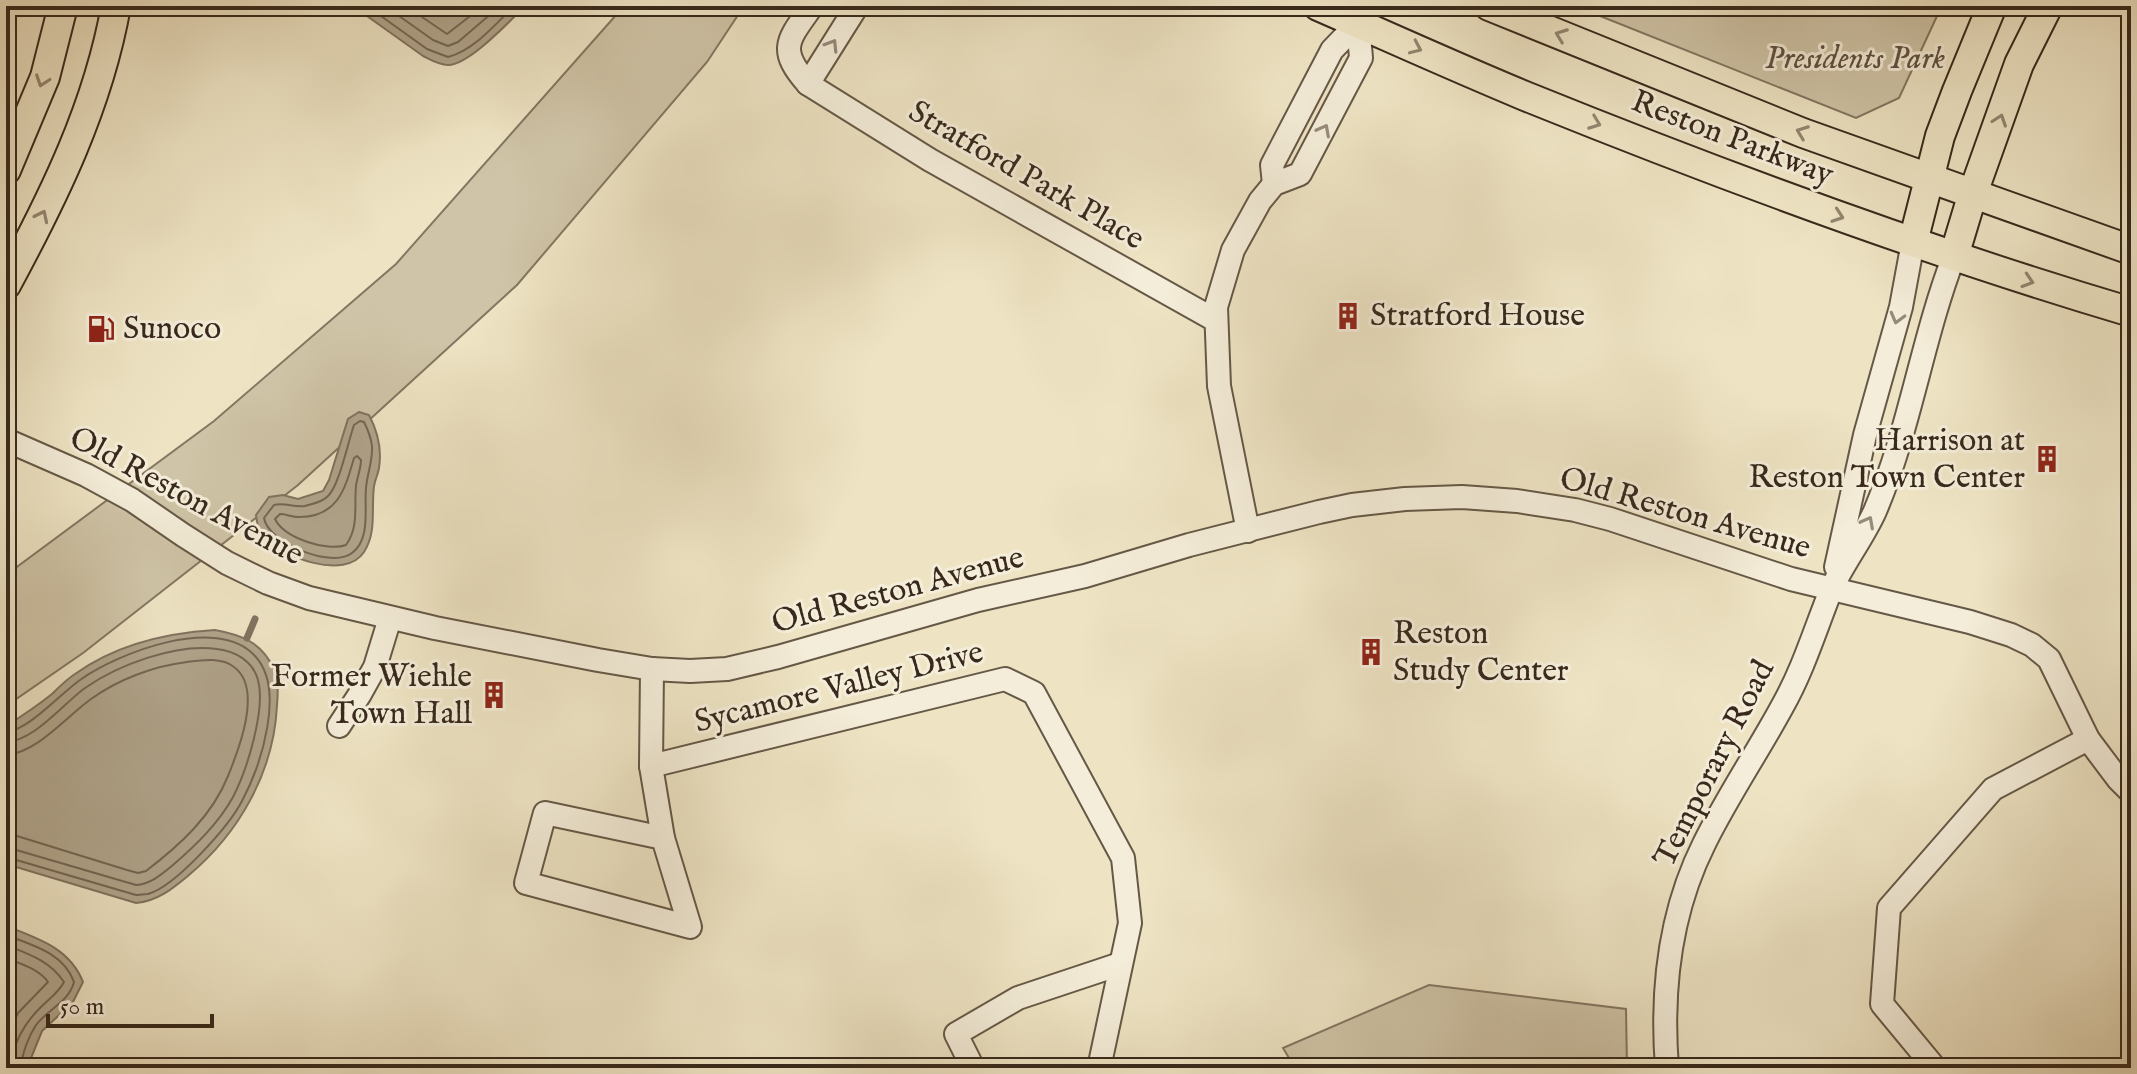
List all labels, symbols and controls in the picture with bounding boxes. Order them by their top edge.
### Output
one-way arrow [1555,28,1569,45]
one-way arrow [1408,38,1422,54]
one-way arrow [823,39,838,54]
park label: Presidents Park [1765,39,1945,80]
one-way arrow [36,73,52,87]
street label: Reston Parkway [1625,82,1839,196]
street label: Stratford Park Place [901,92,1151,260]
one-way arrow [1587,113,1601,130]
one-way arrow [1990,114,2006,128]
one-way arrow [1314,124,1329,139]
one-way arrow [1796,125,1810,142]
one-way arrow [1831,206,1845,223]
one-way arrow [32,209,48,224]
one-way arrow [2020,272,2034,288]
place label: Stratford House [1370,296,1585,337]
building icon: Stratford House [1333,301,1363,331]
place label: Sunoco [123,309,221,350]
one-way arrow [1890,311,1907,325]
fuel station icon: Sunoco [86,314,116,344]
street label: Old Reston Avenue [62,418,310,576]
place label: Harrison at Reston Town Center [1748,421,2025,499]
building icon: Harrison at Reston Town Center [2032,444,2062,474]
street label: Old Reston Avenue [1555,459,1815,569]
one-way arrow [1859,516,1874,531]
street label: Old Reston Avenue [768,538,1028,644]
place label: Reston Study Center [1393,614,1569,692]
street label: Sycamore Valley Drive [690,632,988,744]
building icon: Reston Study Center [1356,637,1386,667]
street label: Temporary Road [1645,653,1785,874]
place label: Former Wiehle Town Hall [271,657,472,735]
building icon: Former Wiehle Town Hall [479,680,509,710]
scale bar [48,978,212,1028]
text: 50 m [60,992,104,1023]

